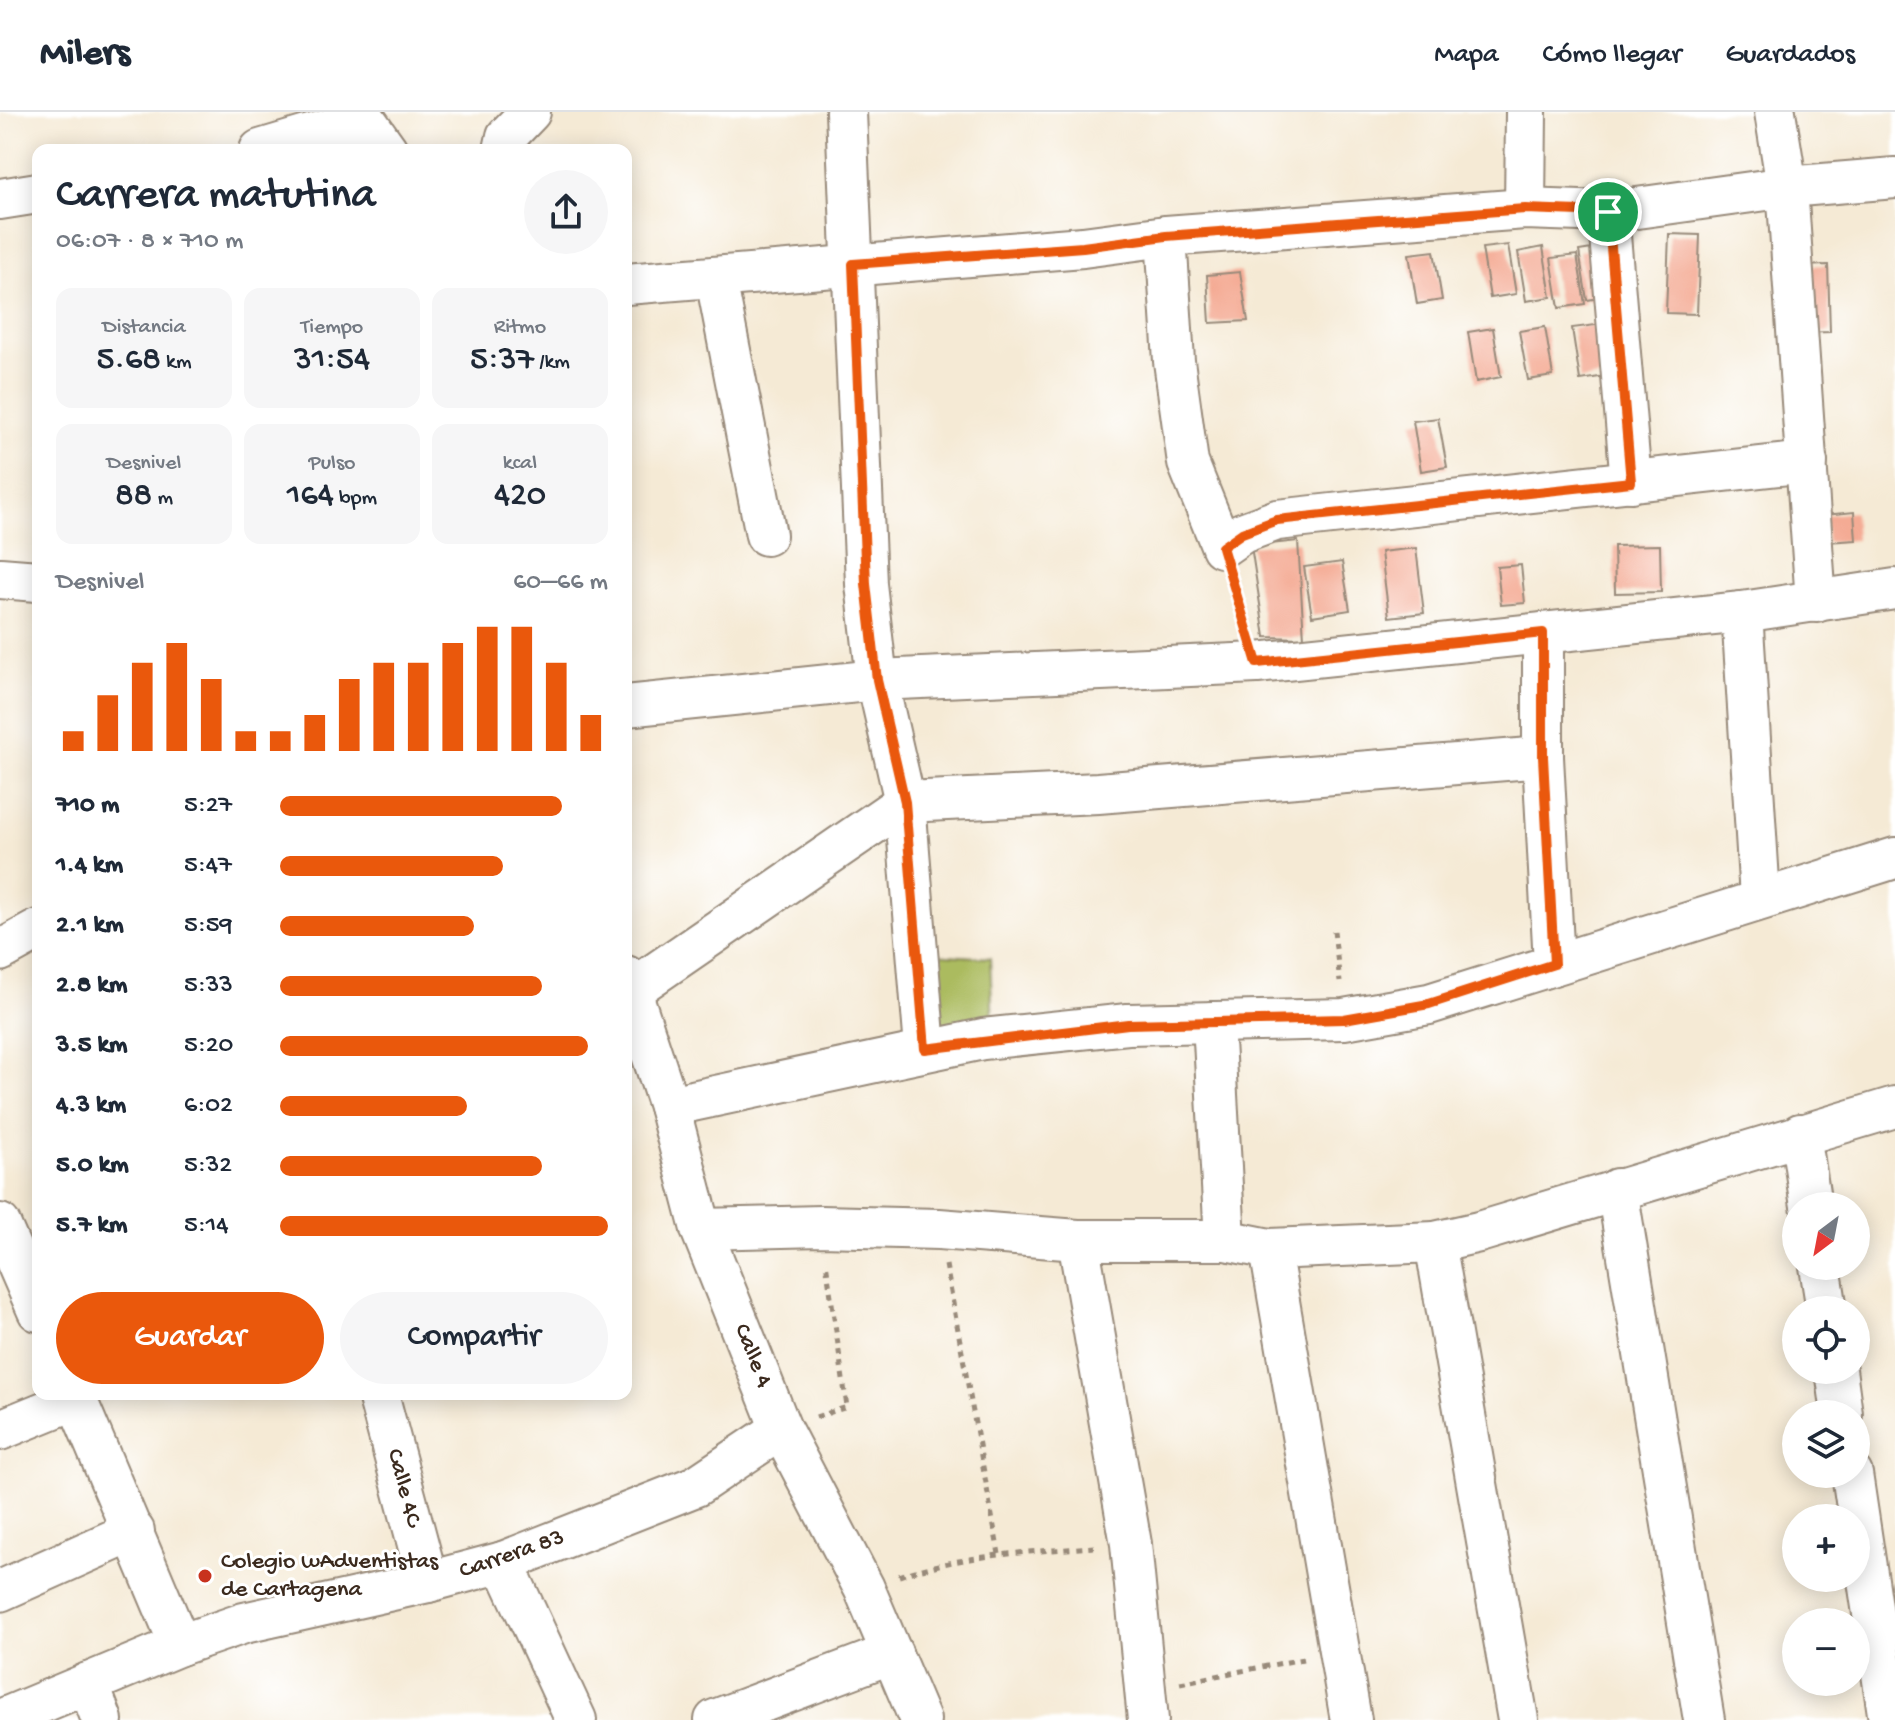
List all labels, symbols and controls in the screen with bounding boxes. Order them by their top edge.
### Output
text: Milers [40,33,130,77]
text: Mapa [1434,39,1499,72]
text: Cómo llegar [1543,39,1682,72]
text: Guardados [1726,39,1855,72]
button: share [524,170,608,254]
text: Carrera matutina [56,171,376,223]
pin [1574,178,1642,246]
icon: arrive [1586,190,1630,234]
text: 06:07 · 8 × 710 m [56,227,243,258]
text: Distancia [102,315,186,341]
text: Tiempo [301,315,363,341]
text: Ritmo [494,315,546,341]
text: 5.68 [96,341,161,381]
text: 31:54 [294,341,370,381]
text: 5:37 [470,341,534,381]
text: km [161,350,192,376]
text: /km [534,350,570,376]
text: Desnivel [107,451,181,477]
text: Pulso [309,451,355,477]
text: kcal [503,451,537,477]
text: 88 [115,477,152,517]
text: 164 [287,477,334,517]
text: 420 [494,477,546,517]
text: m [152,486,173,512]
text: bpm [334,486,377,512]
text: Desnivel [56,568,145,599]
text: 60–66 m [513,568,608,599]
text: 710 m [56,791,119,822]
text: 5:27 [184,791,232,822]
text: 1.4 km [56,851,123,882]
text: 5:47 [184,851,232,882]
text: 2.1 km [56,911,124,942]
text: 5:59 [184,911,233,942]
text: 2.8 km [56,971,127,1002]
text: 5:33 [184,971,233,1002]
text: 3.5 km [56,1031,128,1062]
text: 5:20 [184,1031,233,1062]
text: 4.3 km [56,1091,126,1122]
text: 6:02 [184,1091,233,1122]
text: 5.0 km [56,1151,129,1182]
text: 5:32 [184,1151,232,1182]
north arrow [1782,1192,1870,1280]
map controls [1782,1192,1870,1696]
text: 5.7 km [56,1211,128,1242]
text: 5:14 [184,1211,229,1242]
button: Guardar [56,1292,324,1384]
button: Compartir [340,1292,608,1384]
button: locate [1782,1296,1870,1384]
street label: Calle 4 [726,1320,778,1393]
button: layers [1782,1400,1870,1488]
street label: Calle 4C [379,1446,428,1532]
button: + [1782,1504,1870,1592]
street label: Carrera 83 [456,1524,568,1586]
place label: Colegio wAdventistas de Cartagena [221,1548,439,1605]
marker: Colegio wAdventistas de Cartagena [196,1567,214,1585]
button: − [1782,1608,1870,1696]

